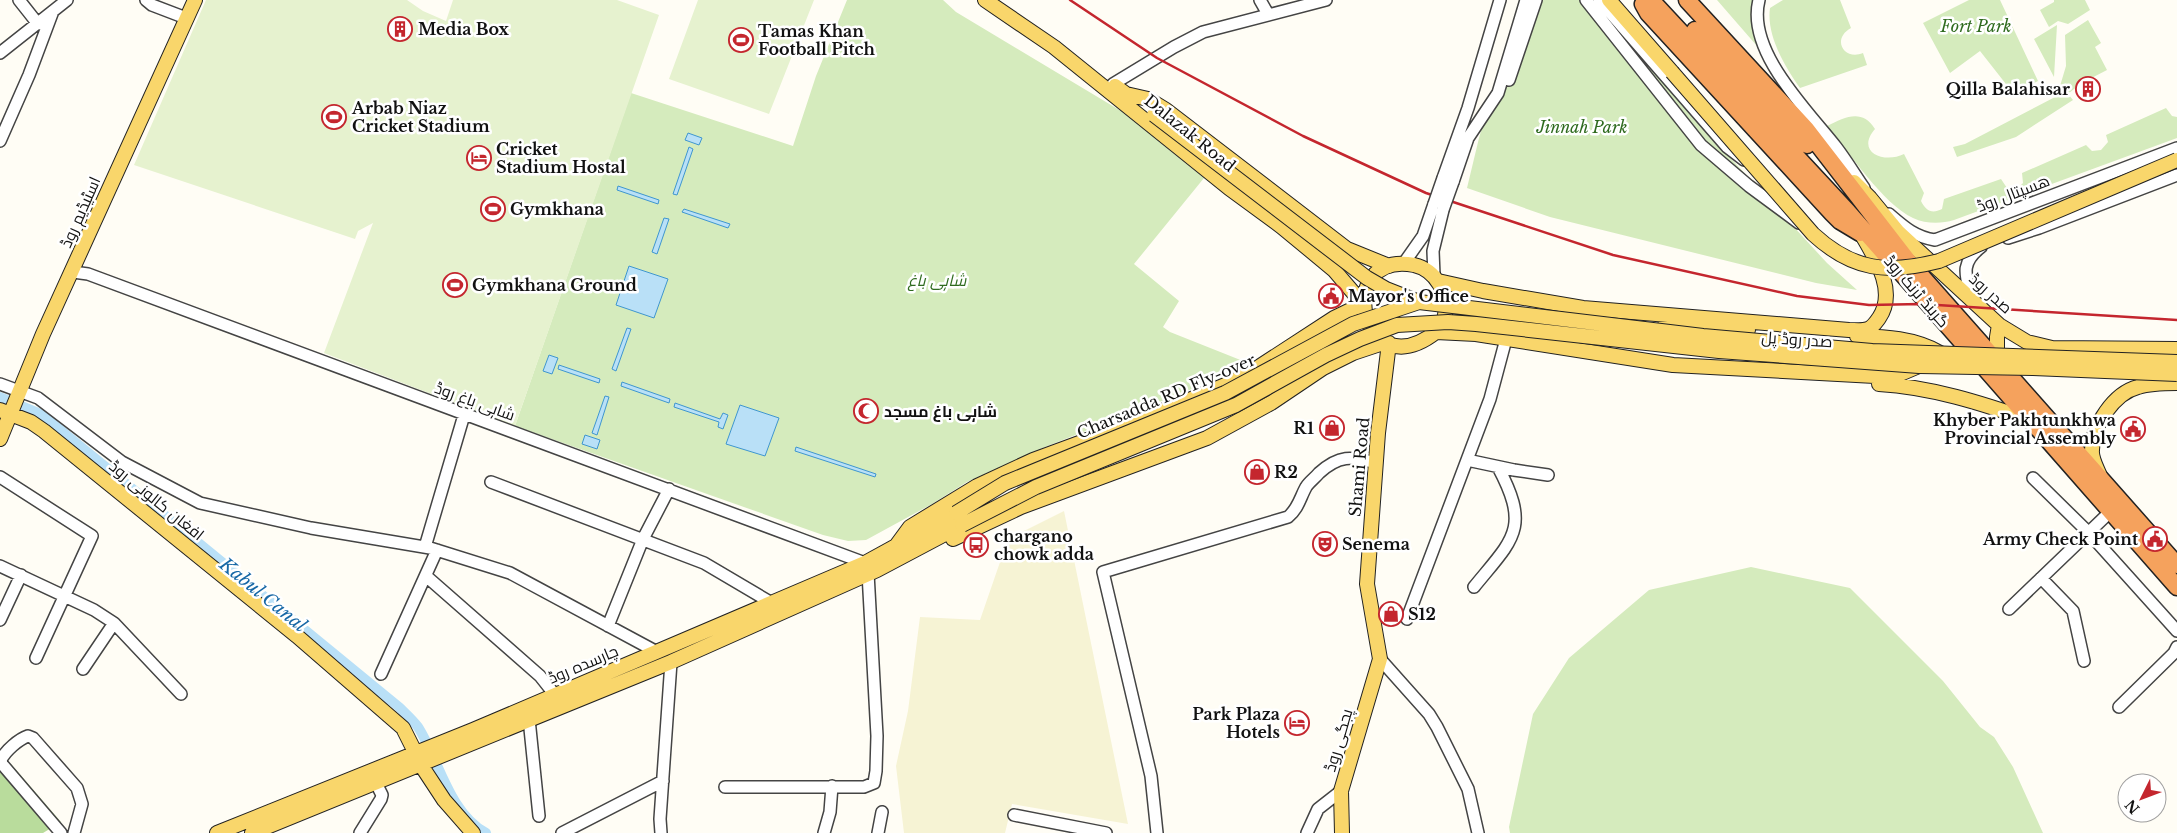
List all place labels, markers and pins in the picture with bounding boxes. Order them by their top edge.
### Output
building icon: Media Box [387,16,413,42]
place label: Media Box [418,19,510,39]
place label: Tamas Khan Football Pitch [758,21,876,59]
sports icon: Tamas Khan Football Pitch [728,27,754,53]
building icon: Qilla Balahisar [2075,76,2101,102]
place label: Qilla Balahisar [1946,79,2070,99]
place label: Arbab Niaz Cricket Stadium [351,98,490,136]
sports icon: Arbab Niaz Cricket Stadium [321,104,347,130]
place label: Cricket Stadium Hostal [496,139,626,177]
hotel icon: Cricket Stadium Hostal [466,145,492,171]
sports icon: Gymkhana [480,196,506,222]
place label: Gymkhana [510,199,604,219]
sports icon: Gymkhana Ground [442,272,468,298]
place label: Gymkhana Ground [472,275,637,295]
public building icon: Mayor's Office [1318,283,1344,309]
place label: Mayor's Office [1348,286,1469,306]
mosque icon: شاہی باغ مسجد [853,398,879,424]
place label: شاہی باغ مسجد [884,401,997,422]
place label: Khyber Pakhtunkhwa Provincial Assembly [1933,410,2117,448]
shop icon: R1 [1319,415,1345,441]
public building icon: Khyber Pakhtunkhwa Provincial Assembly [2120,416,2146,442]
place label: R1 [1293,418,1314,438]
shop icon: R2 [1244,459,1270,485]
place label: R2 [1274,462,1298,482]
place label: chargano chowk adda [994,526,1094,564]
public building icon: Army Check Point [2142,526,2168,552]
place label: Army Check Point [1982,529,2139,549]
theatre icon: Senema [1312,531,1338,557]
bus stop icon: chargano chowk adda [963,532,989,558]
place label: Senema [1342,534,1410,554]
shop icon: S12 [1378,601,1404,627]
place label: S12 [1408,604,1436,624]
place label: Park Plaza Hotels [1192,704,1280,742]
hotel icon: Park Plaza Hotels [1284,710,1310,736]

